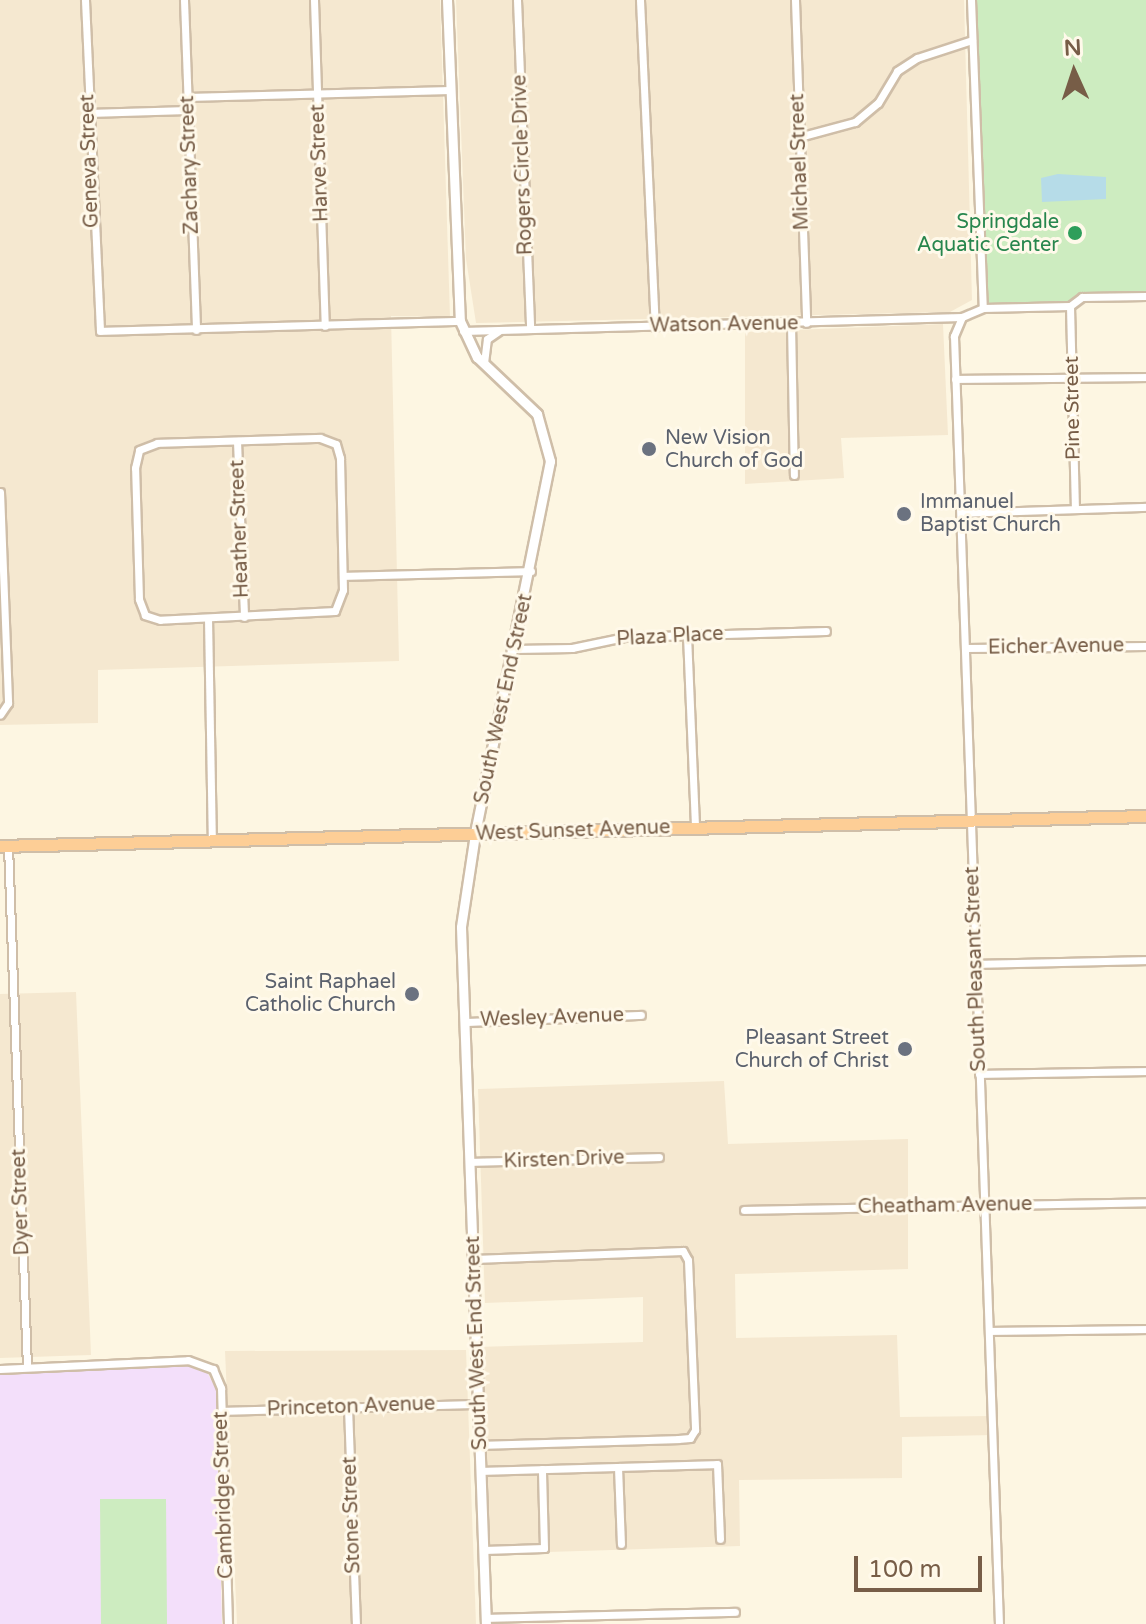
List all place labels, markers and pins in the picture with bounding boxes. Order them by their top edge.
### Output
place label: Springdale Aquatic Center [917,210,1059,257]
marker: Springdale Aquatic Center [1066,224,1084,242]
place label: New Vision Church of God [665,426,803,473]
marker: New Vision Church of God [640,440,658,458]
place label: Immanuel Baptist Church [920,490,1061,537]
marker: Immanuel Baptist Church [895,505,913,523]
place label: Saint Raphael Catholic Church [245,970,396,1017]
marker: Saint Raphael Catholic Church [403,985,421,1003]
place label: Pleasant Street Church of Christ [735,1026,889,1073]
marker: Pleasant Street Church of Christ [896,1040,914,1058]

